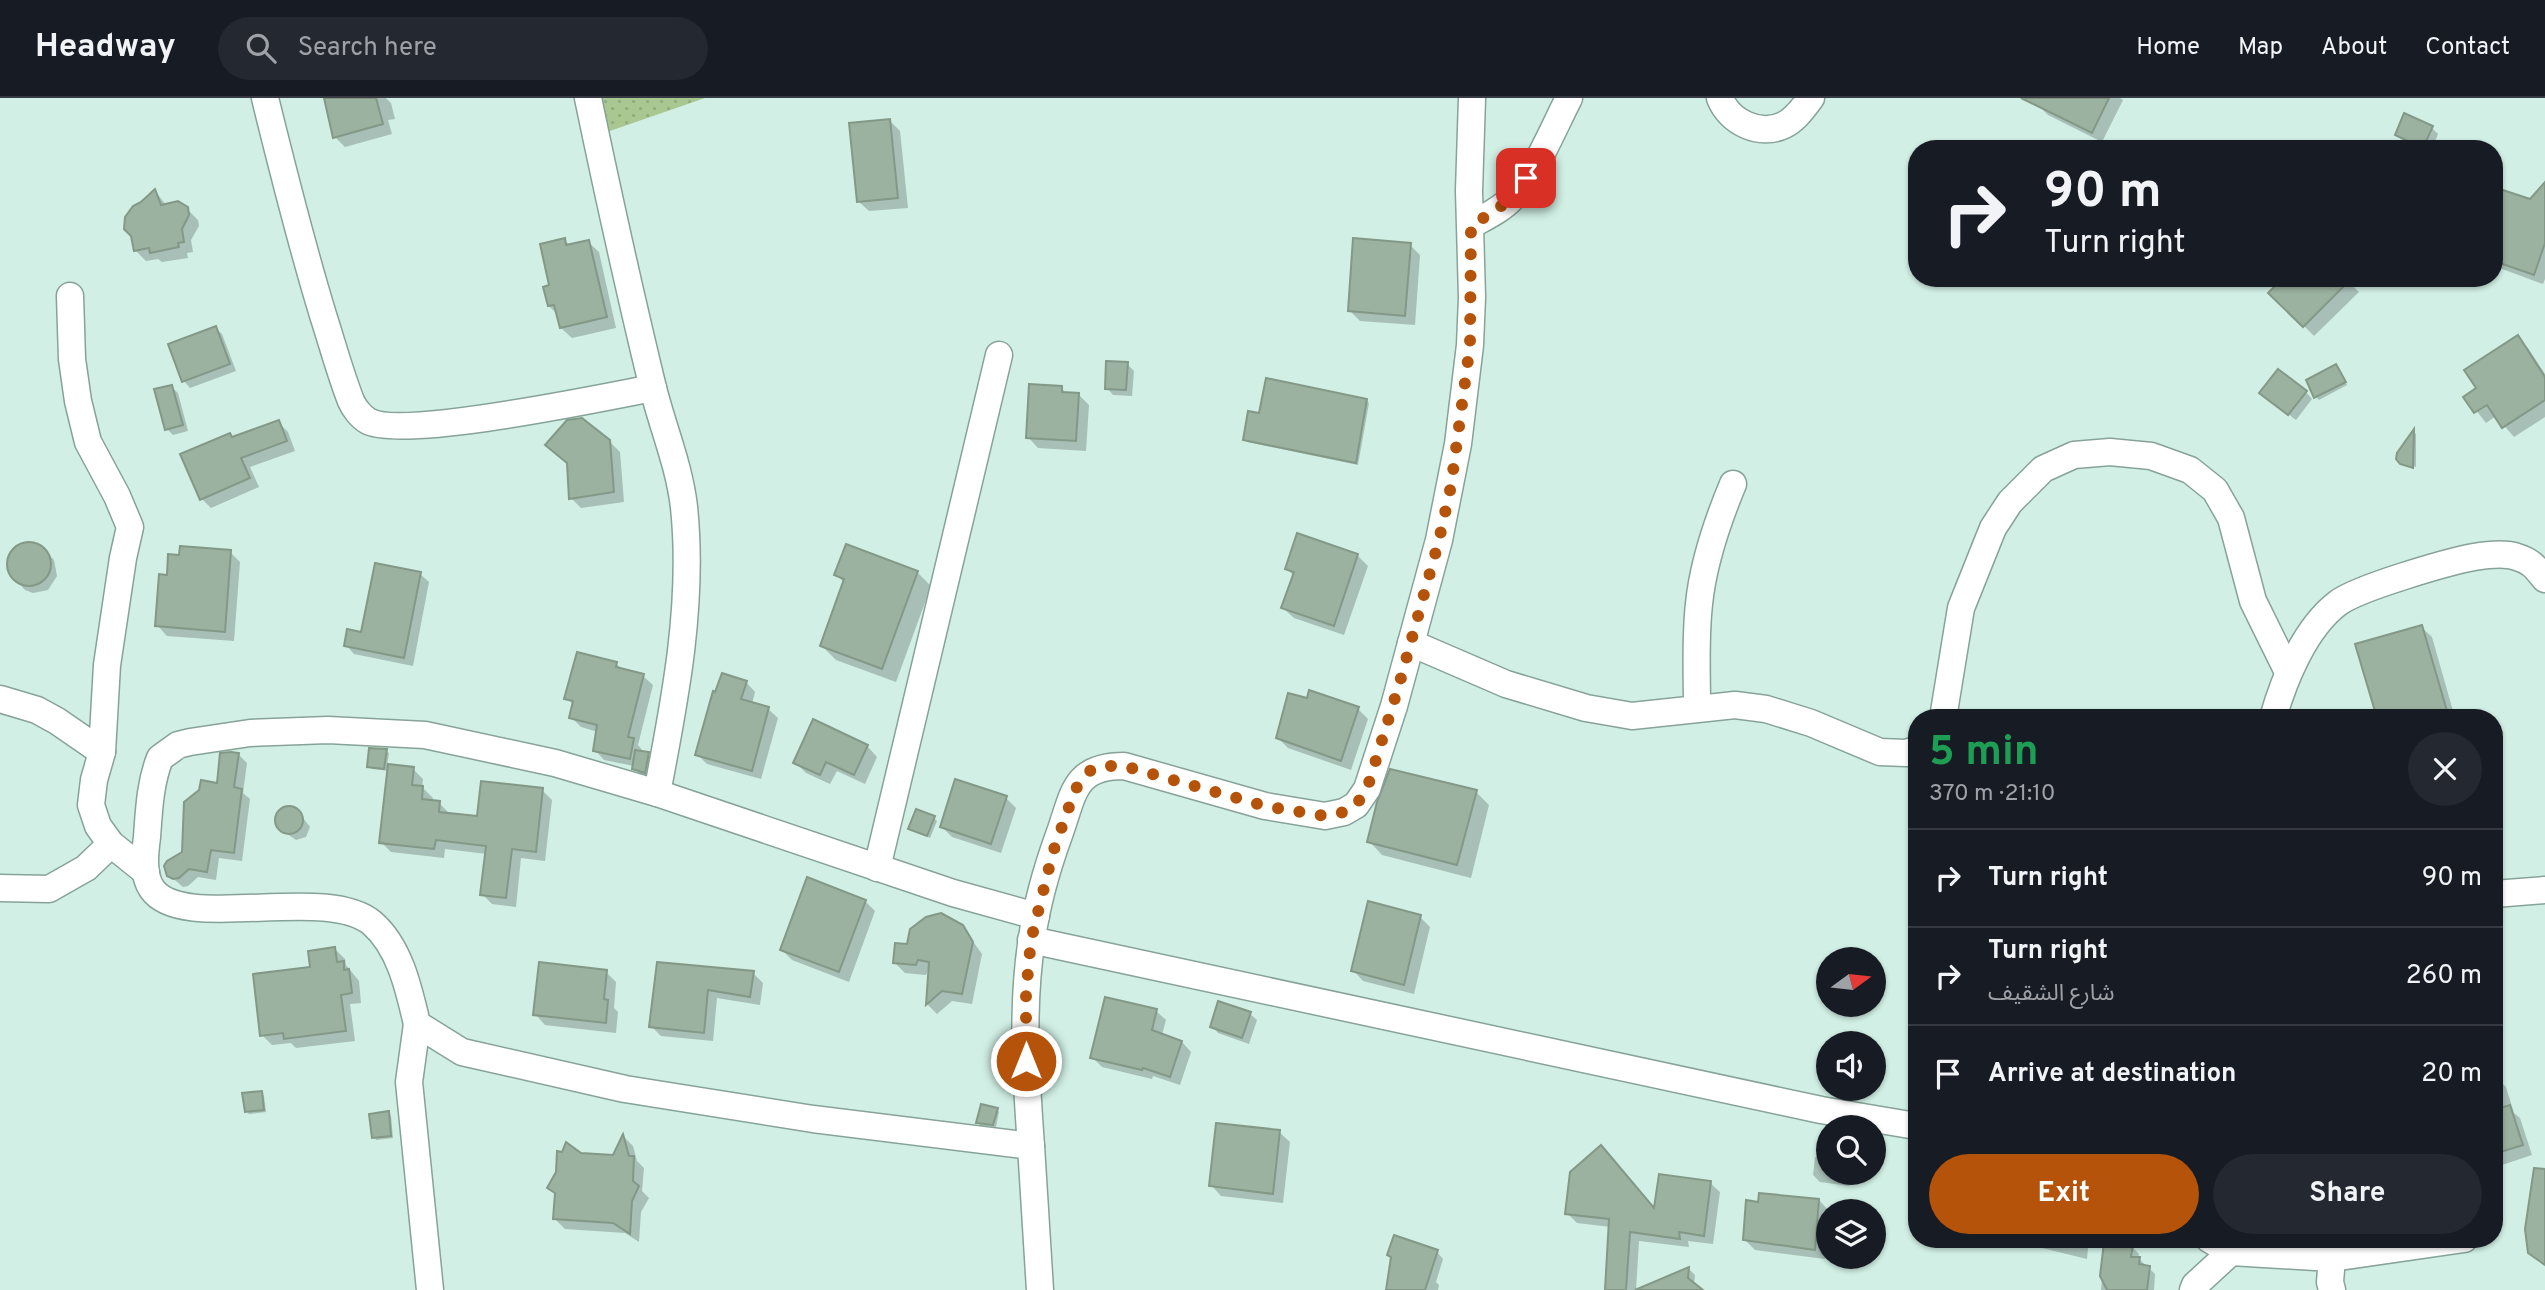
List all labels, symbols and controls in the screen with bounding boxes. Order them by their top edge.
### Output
search box [218,17,708,80]
text: Headway [35,27,176,69]
icon: search [242,29,280,67]
text: Search here [298,32,437,65]
text: Home [2136,33,2200,63]
text: Map [2238,33,2283,63]
text: About [2321,33,2387,63]
text: Contact [2425,33,2510,63]
pin [1496,148,1556,208]
icon: arrive [1507,159,1545,197]
text: 90 m [2044,163,2162,225]
icon: right [1929,168,2020,259]
text: Turn right [2044,224,2186,264]
text: 5 min [1929,727,2039,780]
button: close [2408,732,2482,806]
text: 370 m · 21:10 [1929,780,2056,809]
icon: right [1929,859,1967,897]
text: Turn right [1988,862,2108,895]
text: 90 m [2422,862,2482,895]
text: Turn right [1988,935,2108,968]
north arrow [1816,947,1886,1017]
map controls [1816,947,1886,1269]
icon: right [1929,957,1967,995]
text: 260 m [2406,960,2482,993]
text: شارع الشقيف [1988,980,2114,1009]
position arrow [989,1024,1063,1098]
button: sound [1816,1031,1886,1101]
icon: arrive [1929,1055,1967,1093]
text: Arrive at destination [1988,1058,2236,1091]
text: 20 m [2421,1058,2482,1091]
button: search [1816,1115,1886,1185]
button: Exit [1929,1154,2199,1234]
button: Share [2213,1154,2482,1234]
button: layers [1816,1199,1886,1269]

